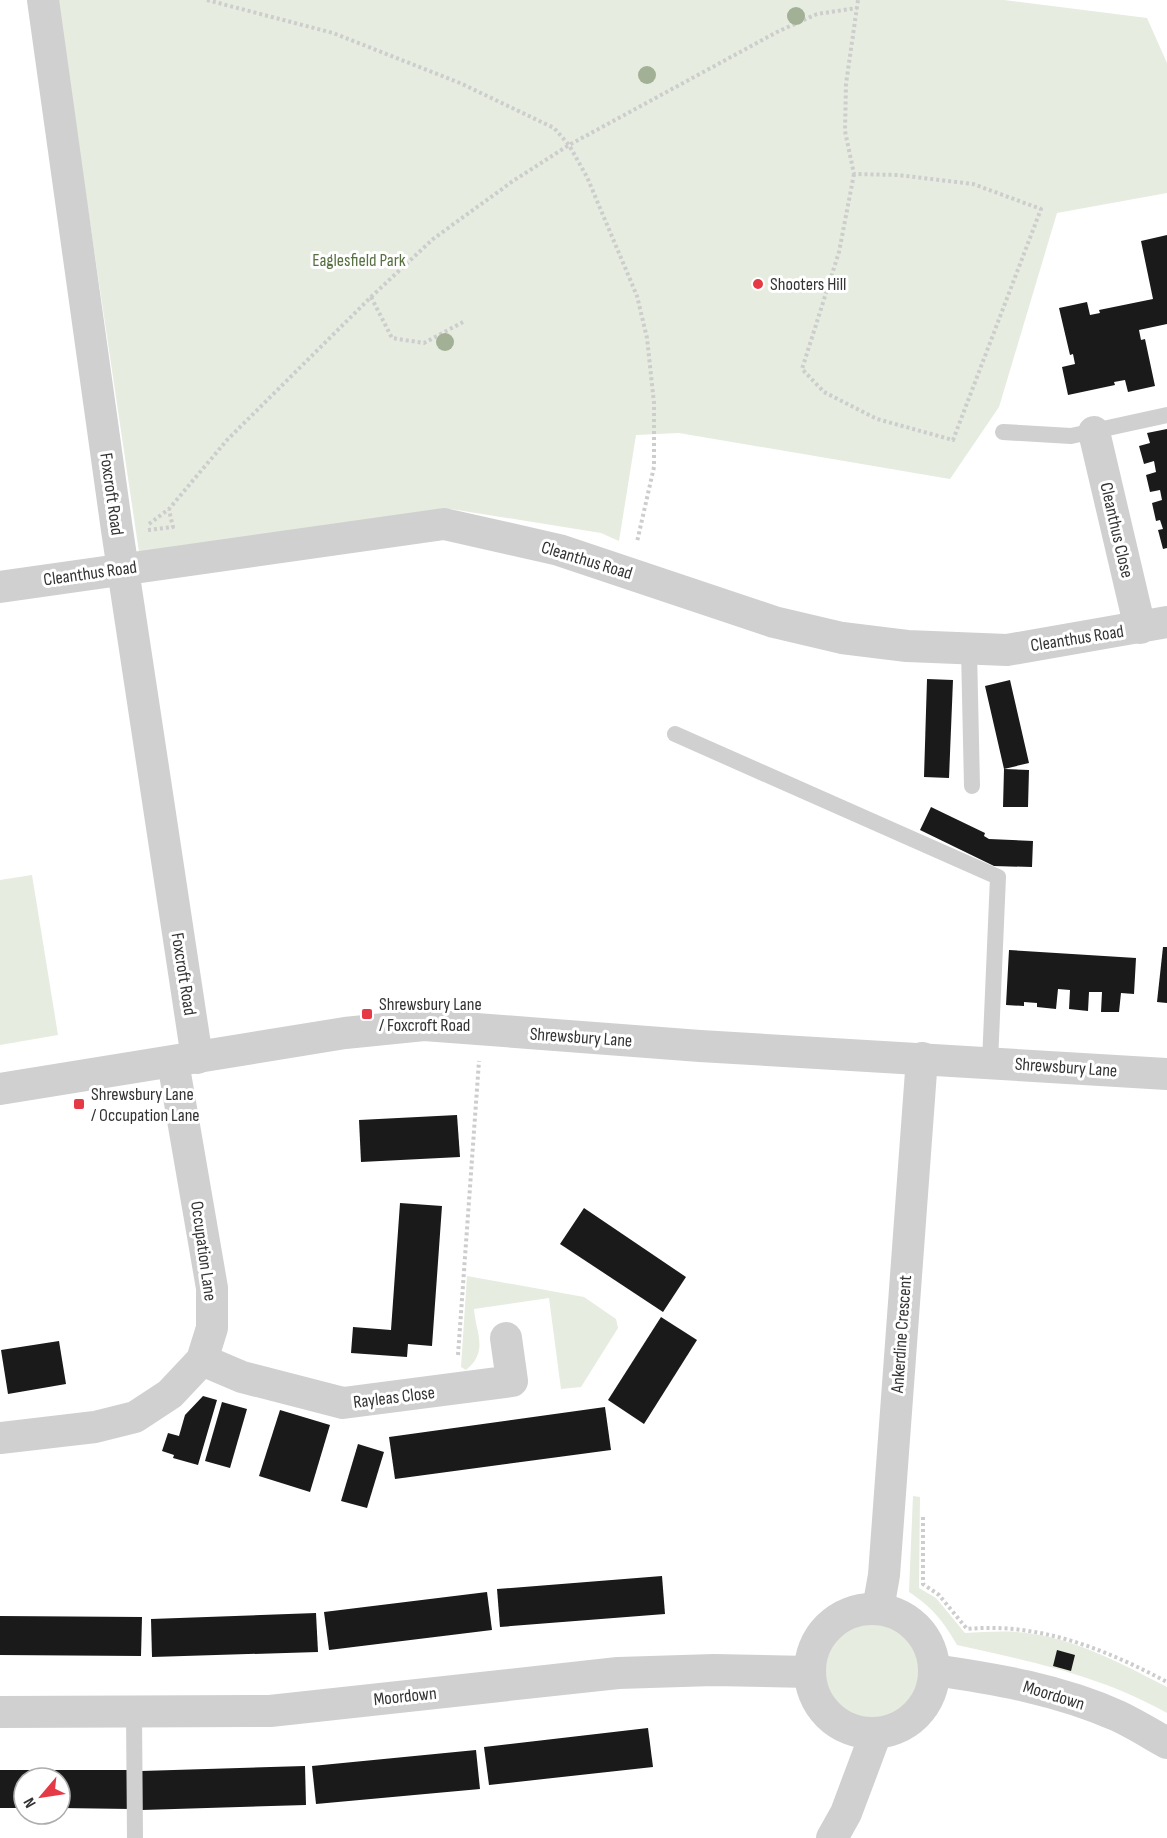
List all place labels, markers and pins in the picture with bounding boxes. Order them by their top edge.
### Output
place label: Shooters Hill [770,274,846,295]
marker: Shooters Hill [751,277,765,291]
place label: Shrewsbury Lane / Foxcroft Road [379,994,482,1036]
marker: Shrewsbury Lane / Foxcroft Road [360,1007,374,1021]
place label: Shrewsbury Lane / Occupation Lane [91,1084,200,1126]
marker: Shrewsbury Lane / Occupation Lane [72,1097,86,1111]

